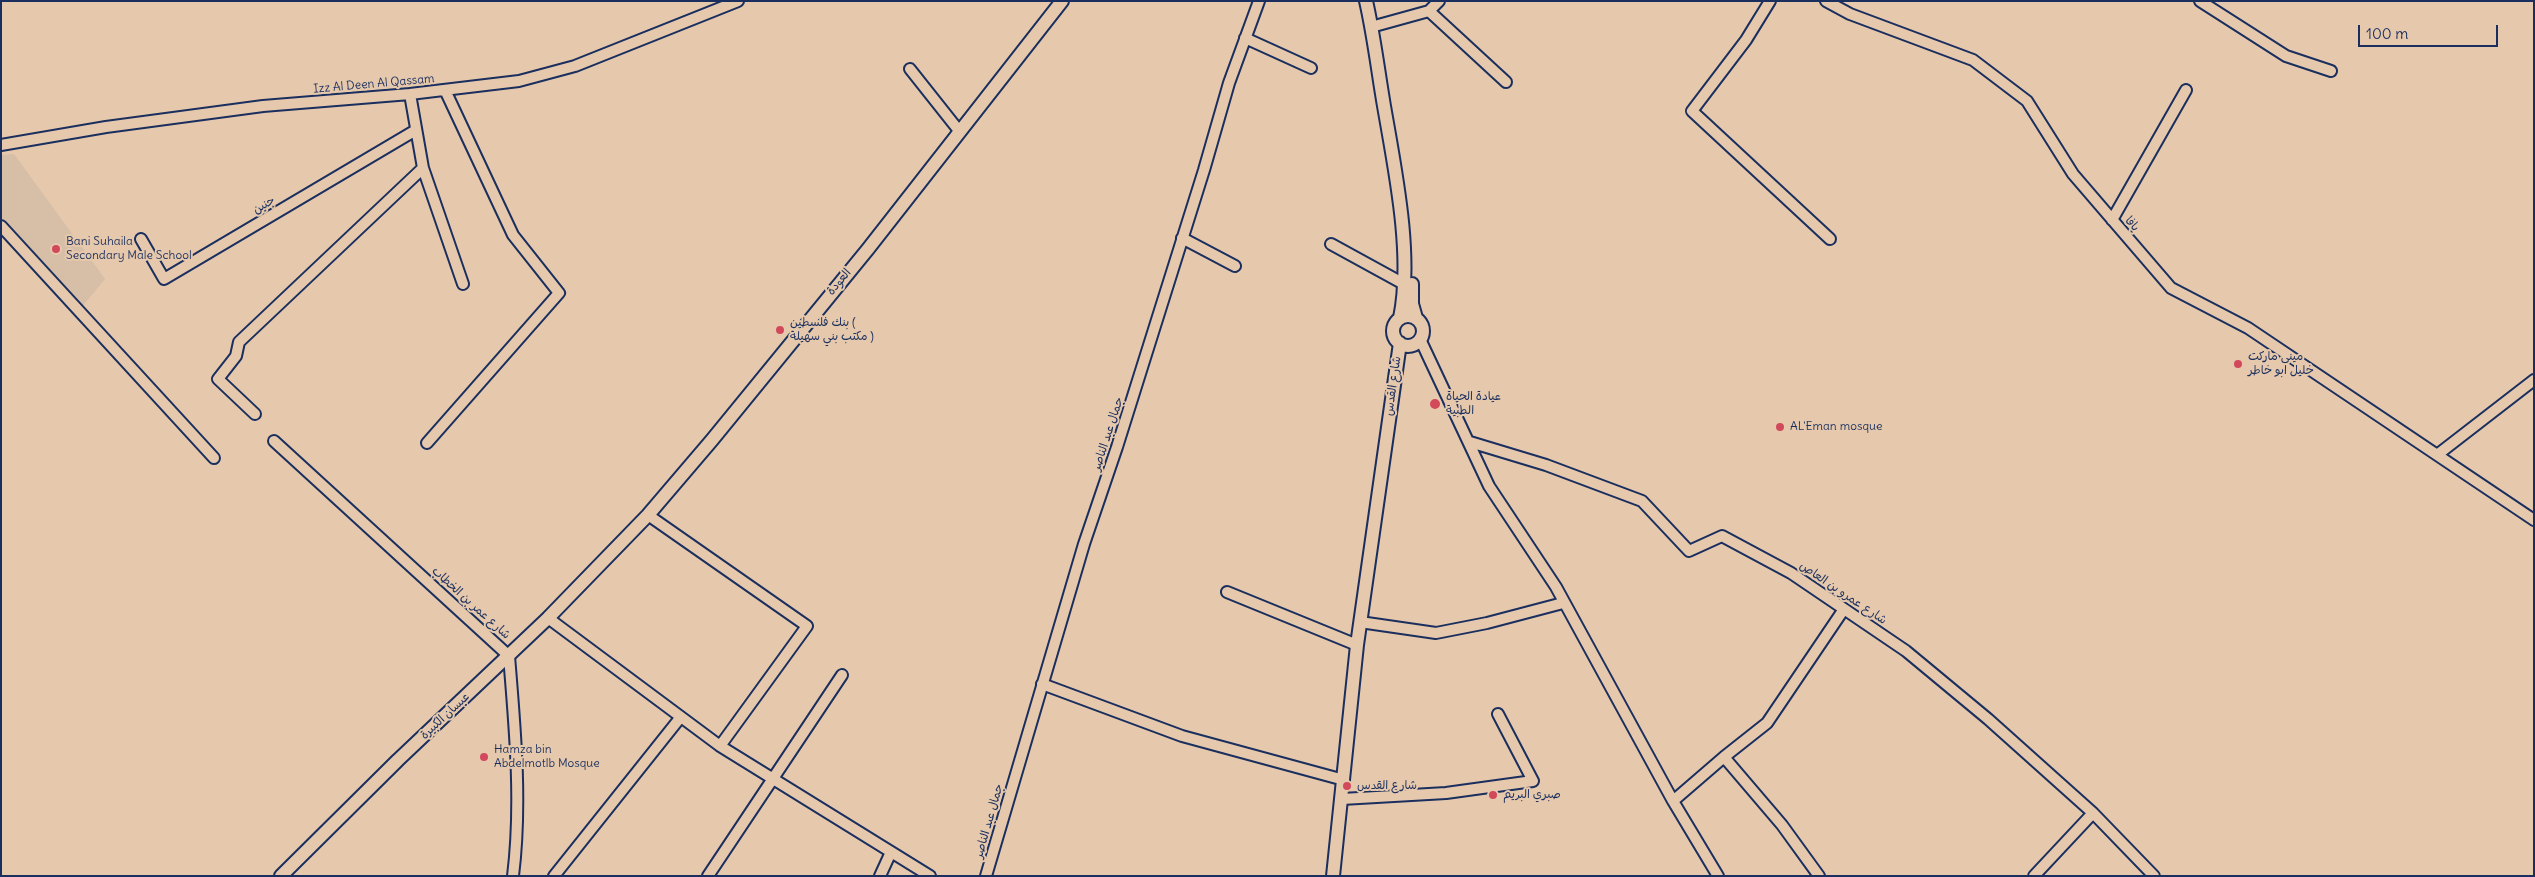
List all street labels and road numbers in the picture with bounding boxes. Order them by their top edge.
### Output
street label: Izz Al Deen Al Qassam [313,72,435,96]
street label: جنين [250,193,278,217]
street label: يافا [2122,214,2142,234]
street label: العودة [824,266,854,298]
street label: شارع القدس [1382,355,1404,417]
street label: جمال عبد الناصر [1089,395,1127,473]
street label: شارع عمرو بن العاص [1797,559,1889,627]
street label: شارع عمر بن الخطاب [429,564,513,642]
street label: عبسان الكبيرة [417,690,473,742]
street label: جمال عبد الناصر [971,782,1007,860]

